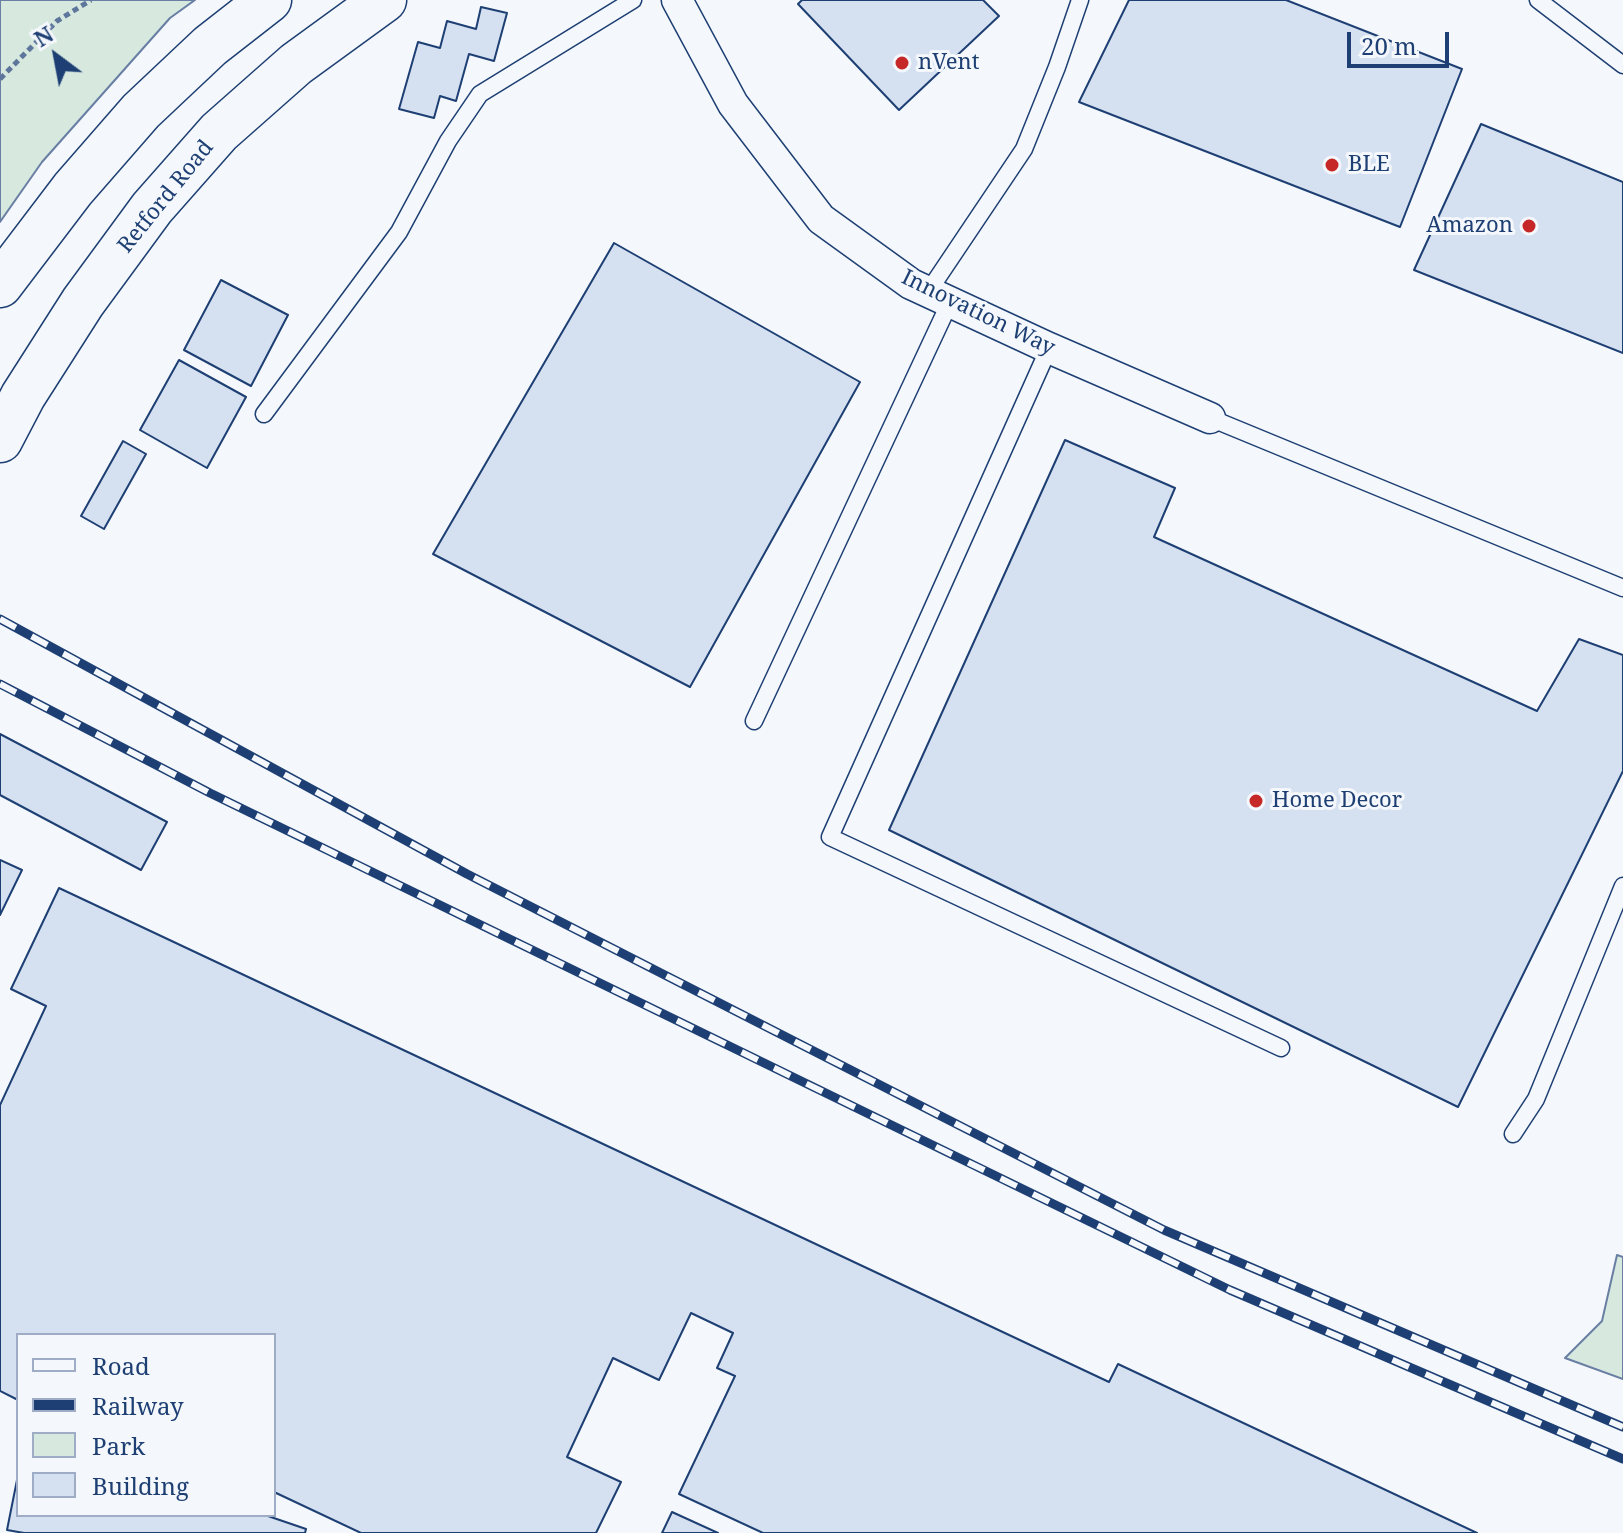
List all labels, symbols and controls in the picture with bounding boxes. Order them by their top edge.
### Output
north arrow [16,16,96,96]
scale bar [1351,16,1453,66]
text: N [28,18,59,53]
text: 20 m [1361,29,1417,62]
place label: nVent [918,50,979,76]
marker: nVent [893,54,911,72]
street label: Retford Road [113,135,219,259]
place label: BLE [1348,152,1390,178]
marker: BLE [1323,156,1341,174]
place label: Amazon [1426,213,1513,239]
marker: Amazon [1520,217,1538,235]
street label: Innovation Way [897,264,1059,362]
place label: Home Decor [1272,788,1402,814]
marker: Home Decor [1247,792,1265,810]
legend [16,1333,276,1517]
text: Road [92,1349,150,1382]
text: Railway [92,1389,184,1422]
text: Park [92,1429,145,1462]
text: Building [92,1469,189,1502]

